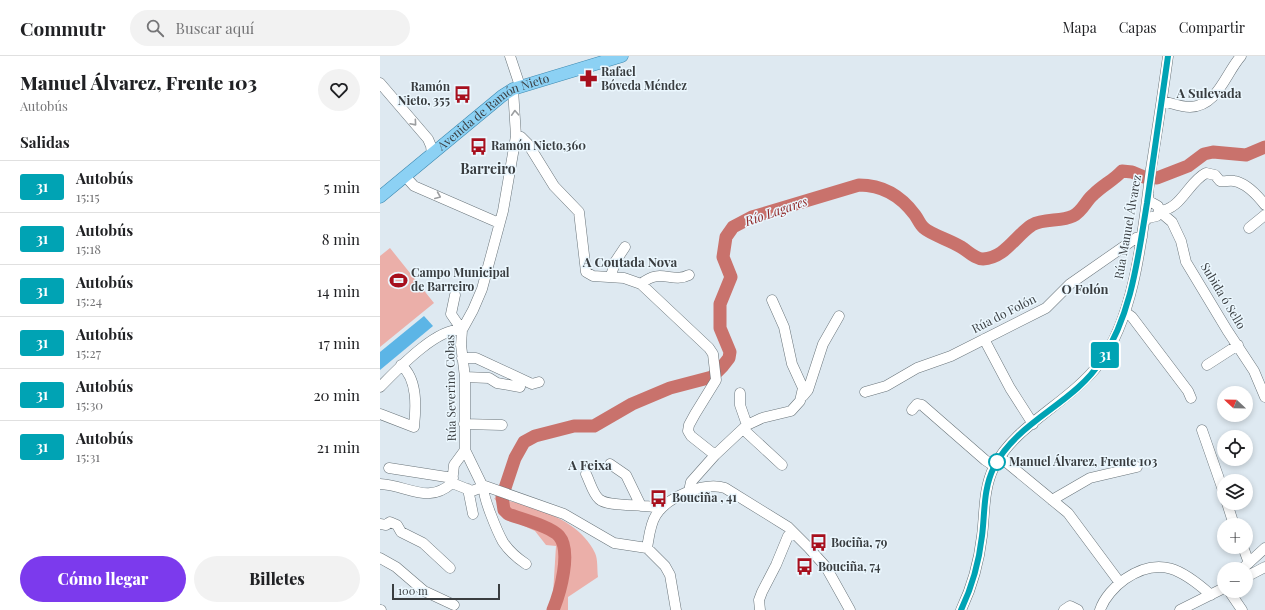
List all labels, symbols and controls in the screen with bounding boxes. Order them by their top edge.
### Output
search box [130,10,410,46]
text: Commutr [20,15,106,41]
icon: search [144,17,166,39]
text: Buscar aquí [176,18,254,38]
text: Mapa [1062,18,1097,37]
text: Capas [1119,18,1157,37]
text: Compartir [1179,18,1245,37]
place label: Rafael Bóveda Méndez [601,63,687,93]
text: Manuel Álvarez, Frente 103 [20,69,257,95]
button: heart [318,69,360,111]
street label: Avenida de Ramón Nieto [433,69,551,154]
pharmacy icon: Rafael Bóveda Méndez [578,69,598,89]
place label: Ramón Nieto, 355 [398,78,451,108]
bus stop icon: Ramón Nieto, 355 [453,84,473,104]
district label: A Sulevada [1175,84,1242,101]
text: Autobús [20,97,68,114]
one-way arrow [510,110,519,116]
one-way arrow [410,118,417,126]
text: Salidas [20,132,70,152]
bus stop icon: Ramón Nieto,360 [468,136,488,156]
place label: Ramón Nieto,360 [491,137,586,153]
district label: Barreiro [460,159,516,178]
text: Autobús [76,168,133,188]
street label: Rúa Manuel Álvarez [1110,173,1144,280]
text: 31 [36,177,48,196]
text: 5 min [324,177,360,197]
text: 15:15 [76,188,100,205]
one-way arrow [434,192,441,200]
water label: Río Lagares [741,192,809,229]
text: Autobús [76,220,133,240]
text: 31 [36,229,48,248]
text: 8 min [322,229,360,249]
text: 15:18 [76,240,101,257]
district label: A Coutada Nova [582,253,677,270]
street label: Subida ó Sello [1198,259,1250,332]
place label: Campo Municipal de Barreiro [411,264,510,294]
sports icon: Campo Municipal de Barreiro [388,270,408,290]
text: Autobús [76,272,133,292]
district label: O Folón [1061,280,1109,297]
text: 31 [36,281,48,300]
text: 14 min [317,281,360,301]
street label: Rúa do Folón [969,290,1038,336]
text: 15:24 [76,292,102,309]
text: Autobús [76,324,133,344]
text: 31 [36,333,48,352]
text: 17 min [318,333,360,353]
street label: Rúa Severino Cobas [441,335,459,441]
line badge: 31 [1087,342,1123,368]
text: 15:27 [76,344,101,361]
text: 31 [1099,345,1111,364]
text: Autobús [76,376,133,396]
text: 31 [36,385,48,404]
text: 20 min [313,385,360,405]
north arrow [1217,386,1253,422]
map controls [1217,386,1253,598]
text: 15:30 [76,396,103,413]
text: Autobús [76,428,133,448]
button: locate [1217,430,1253,466]
text: 31 [36,437,48,456]
text: 21 min [317,437,360,457]
text: 15:31 [76,448,100,465]
marker: Manuel Álvarez, Frente 103 [988,453,1006,471]
place label: Manuel Álvarez, Frente 103 [1009,453,1157,469]
district label: A Feixa [567,456,612,473]
button: layers [1217,474,1253,510]
bus stop icon: Bouciña , 41 [649,488,669,508]
place label: Bouciña , 41 [672,489,737,505]
button: + [1217,518,1253,554]
bus stop icon: Bociña, 79 [808,533,828,553]
place label: Bociña, 79 [831,534,888,550]
button: Cómo llegar [20,556,186,602]
button: Billetes [194,556,360,602]
bus stop icon: Bouciña, 74 [795,557,815,577]
place label: Bouciña, 74 [818,558,881,574]
button: − [1217,562,1253,598]
scale bar [392,582,500,601]
text: 100 m [398,583,428,598]

